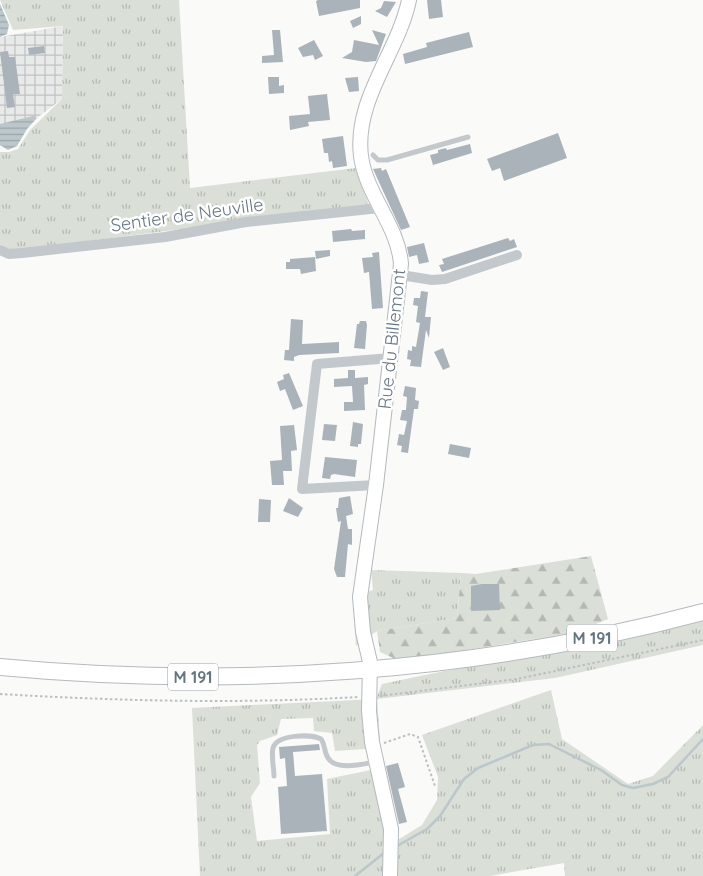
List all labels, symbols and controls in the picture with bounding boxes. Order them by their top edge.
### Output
street label: Sentier de Neuville [109,192,265,237]
street label: Rue du Billemont [373,268,410,410]
road number: M 191 [567,624,617,651]
road number: M 191 [168,664,218,690]

